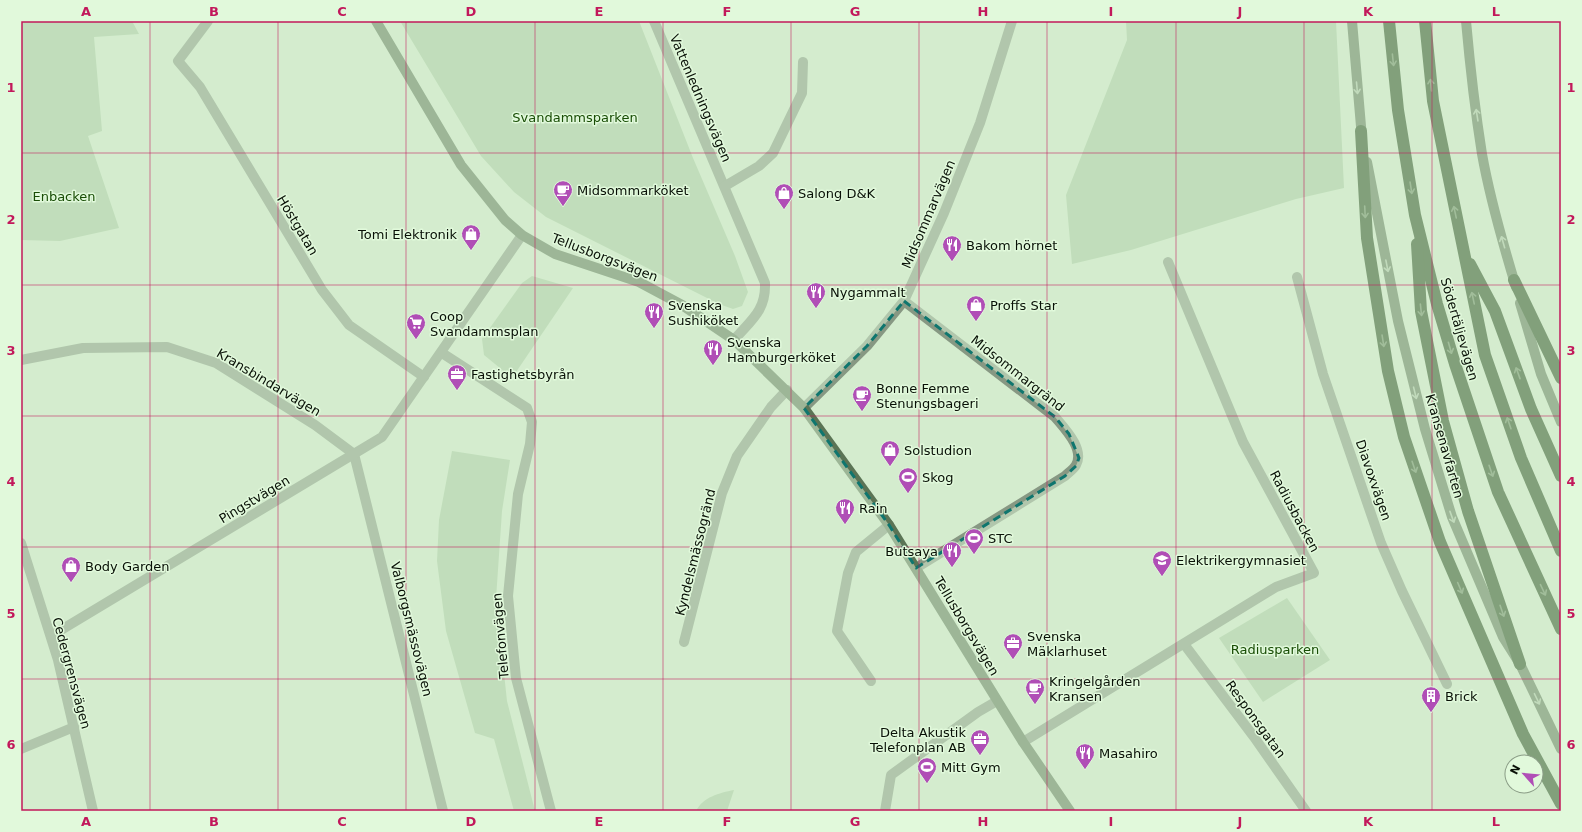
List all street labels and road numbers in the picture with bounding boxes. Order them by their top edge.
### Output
street label: Vattenledningsvägen [667,32,734,164]
street label: Midsommarvägen [899,158,958,271]
street label: Höstgatan [274,193,321,258]
street label: Tellusborgsvägen [549,230,660,285]
street label: Södertäljevägen [1438,276,1481,382]
street label: Midsommargränd [968,332,1067,414]
street label: Kransbindarvägen [214,345,323,419]
street label: Kransenavfarten [1422,392,1467,500]
street label: Diavoxvägen [1353,438,1394,523]
street label: Radiusbacken [1267,468,1322,555]
street label: Pingstvägen [216,472,292,526]
street label: Kyndelsmässogränd [672,487,719,617]
street label: Valborgsmässovägen [388,560,435,698]
street label: Tellusborgsvägen [931,573,1002,678]
street label: Telefonvägen [489,592,512,681]
street label: Cedergrensvägen [49,616,94,731]
street label: Responsgatan [1222,678,1289,761]

